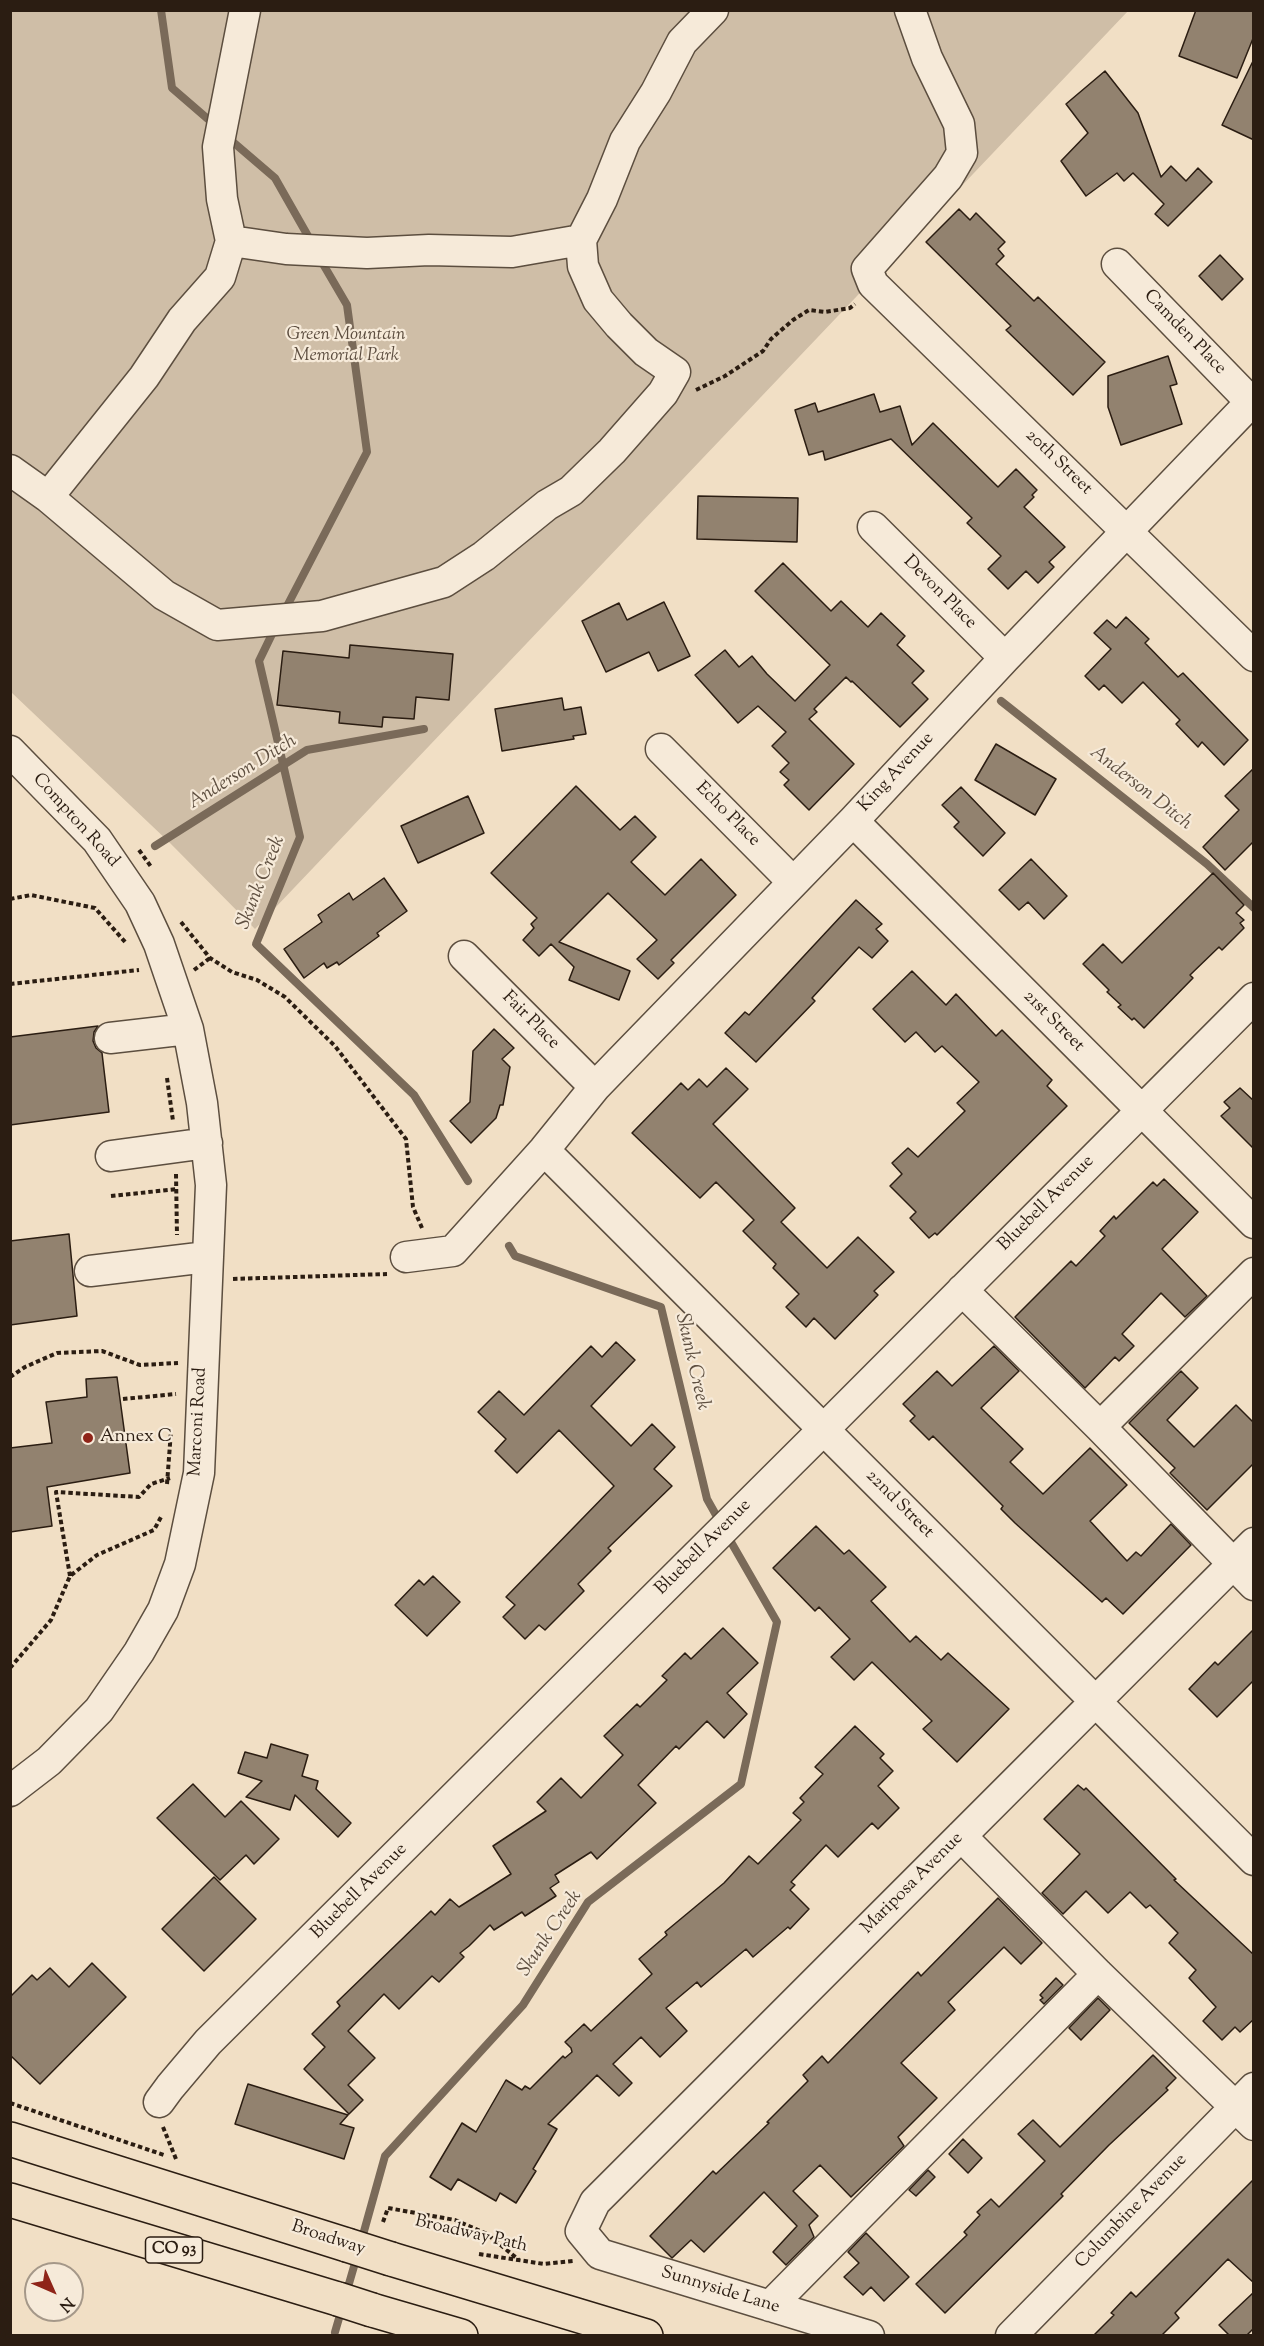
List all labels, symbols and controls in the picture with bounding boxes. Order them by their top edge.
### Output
street label: Camden Place [1138,286,1230,380]
park label: Green Mountain Memorial Park [287,325,405,368]
street label: 20th Street [1020,426,1096,500]
street label: Devon Place [898,552,980,634]
street label: King Avenue [855,729,939,817]
water label: Anderson Ditch [184,730,302,816]
water label: Anderson Ditch [1084,741,1196,837]
street label: Compton Road [27,769,123,873]
street label: Echo Place [690,778,764,852]
water label: Skunk Creek [232,833,292,933]
street label: Fair Place [496,987,564,1055]
street label: 21st Street [1018,987,1088,1057]
street label: Bluebell Avenue [995,1152,1099,1256]
water label: Skunk Creek [668,1311,714,1413]
street label: Marconi Road [185,1367,213,1477]
place label: Annex C [100,1427,172,1449]
marker: Annex C [81,1431,95,1445]
street label: 22nd Street [860,1466,938,1544]
street label: Bluebell Avenue [652,1496,756,1600]
street label: Mariposa Avenue [857,1828,969,1940]
street label: Bluebell Avenue [308,1840,412,1944]
water label: Skunk Creek [514,1886,588,1982]
street label: Columbine Avenue [1072,2150,1192,2274]
street label: Broadway Path [413,2212,529,2258]
street label: Broadway [288,2217,368,2261]
road number: CO 93 [146,2237,202,2263]
north arrow [24,2262,84,2322]
street label: Sunnyside Lane [658,2263,782,2319]
text: N [53,2291,78,2316]

